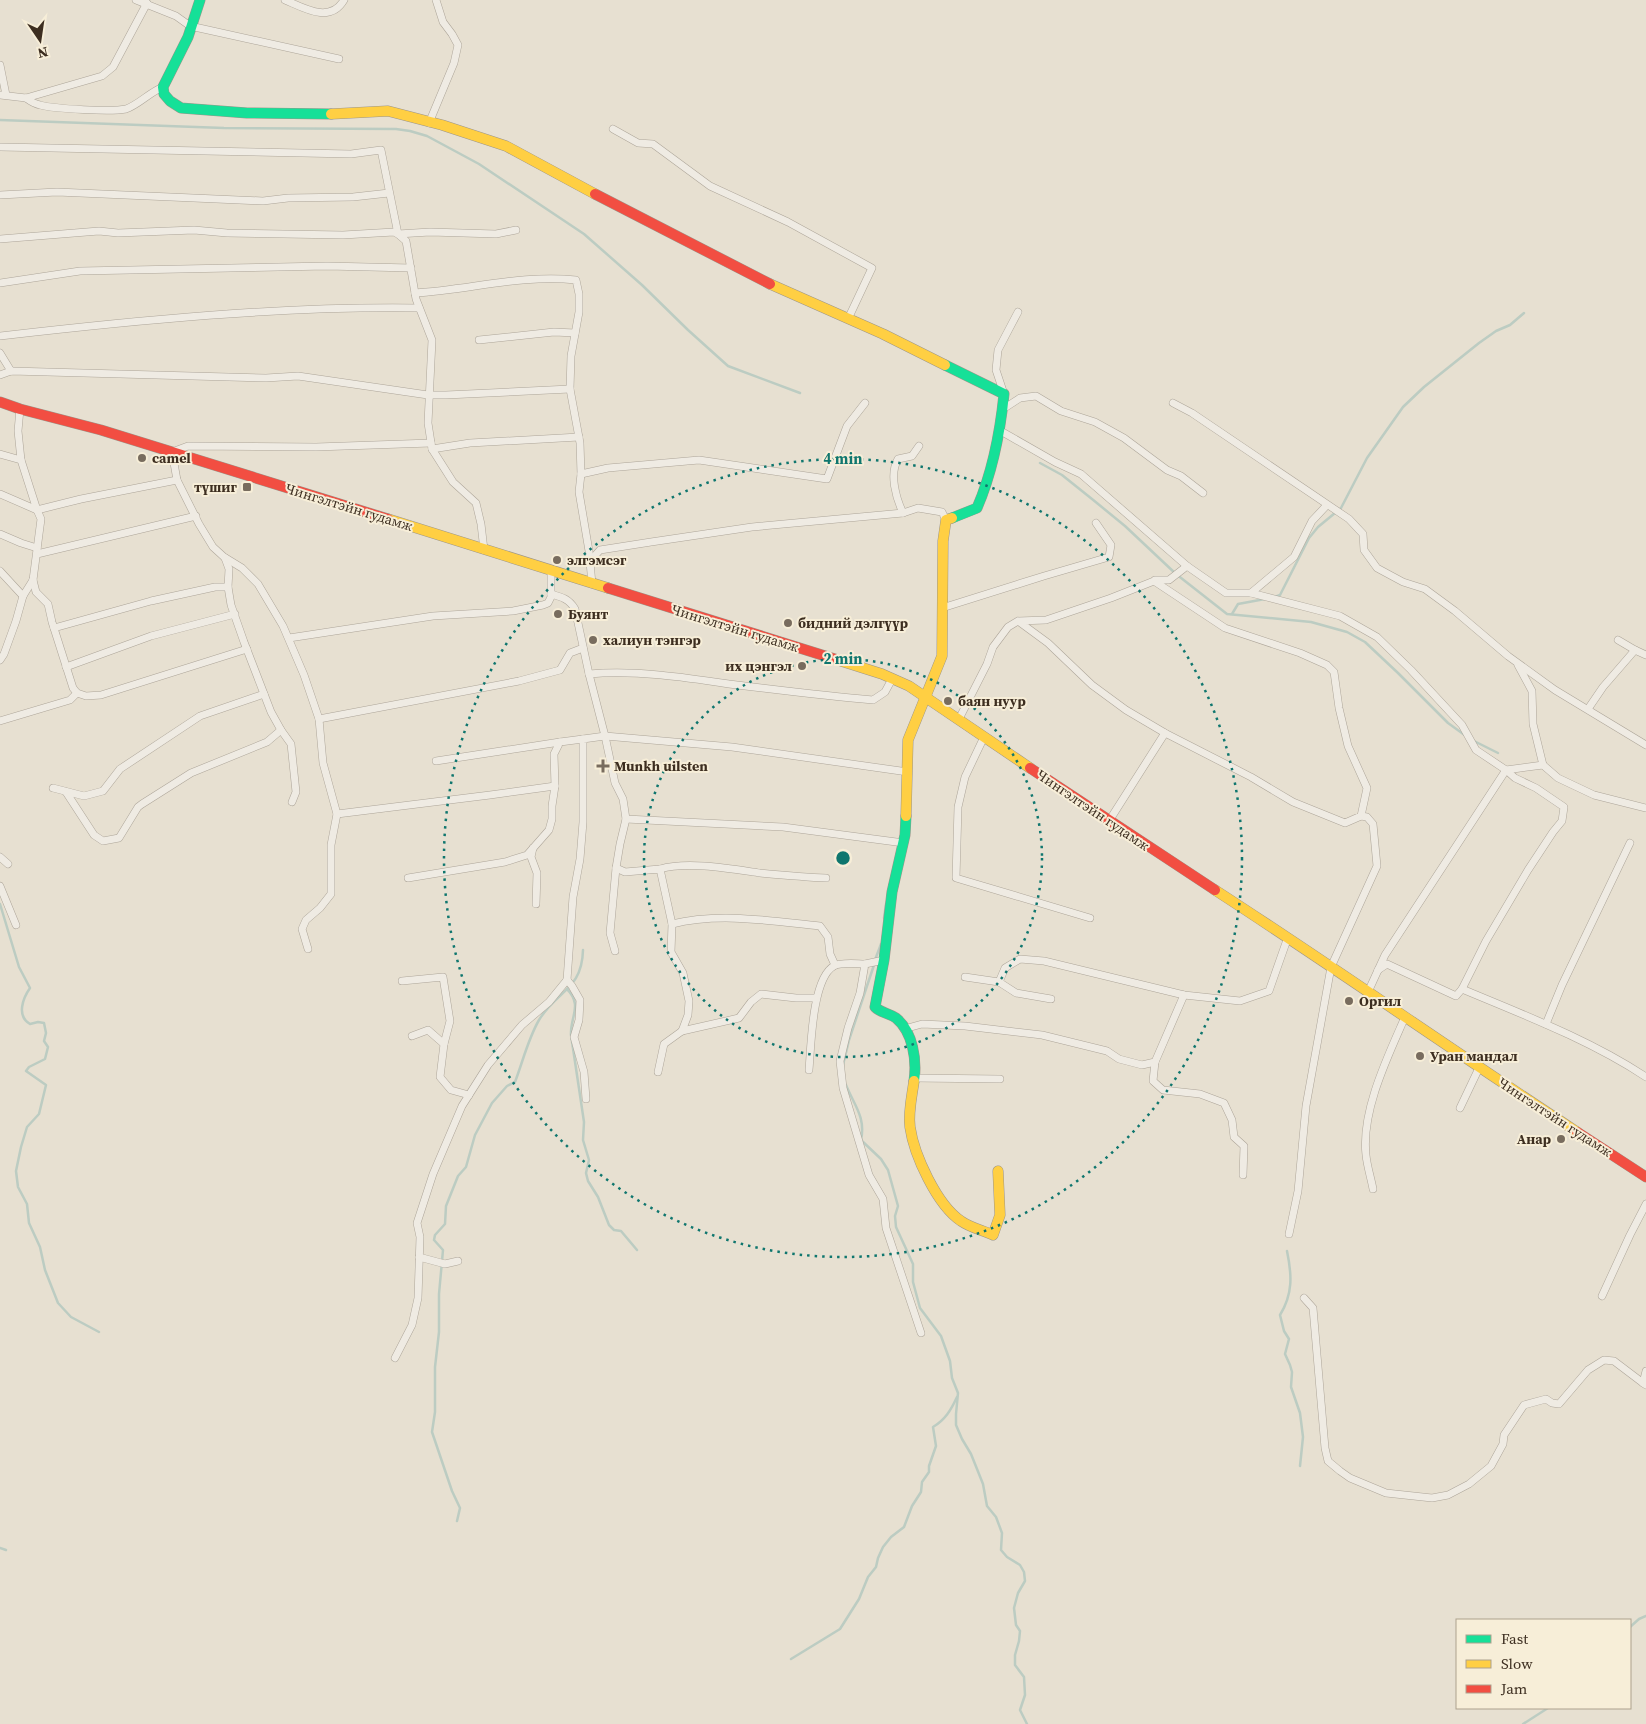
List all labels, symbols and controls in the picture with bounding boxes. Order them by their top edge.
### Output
north arrow [15,15,65,65]
text: N [36,42,50,64]
place label: camel [152,448,191,468]
text: 4 min [824,448,862,469]
marker: camel [136,452,148,464]
place label: түшиг [194,477,238,497]
street label: Чингэлтэйн гудамж [283,478,416,536]
marker: түшиг [241,481,253,493]
place label: элгэмсэг [567,550,627,570]
marker: элгэмсэг [551,554,563,566]
street label: Чингэлтэйн гудамж [669,599,802,657]
place label: Буянт [568,604,608,624]
marker: Буянт [552,608,564,620]
place label: бидний дэлгүүр [798,613,909,633]
marker: бидний дэлгүүр [782,617,794,629]
place label: халиун тэнгэр [603,630,701,650]
marker: халиун тэнгэр [587,634,599,646]
text: 2 min [824,648,862,669]
place label: их цэнгэл [725,656,792,676]
marker: их цэнгэл [796,660,808,672]
place label: баян нуур [958,691,1026,711]
marker: баян нуур [942,695,954,707]
place label: Munkh uilsten [614,756,708,776]
marker: Munkh uilsten [596,759,610,773]
street label: Чингэлтэйн гудамж [1032,765,1154,856]
centre of rings [834,849,852,867]
place label: Оргил [1359,991,1401,1011]
marker: Оргил [1343,995,1355,1007]
place label: Уран мандал [1430,1046,1518,1066]
marker: Уран мандал [1414,1050,1426,1062]
street label: Чингэлтэйн гудамж [1494,1073,1616,1162]
place label: Анар [1517,1129,1551,1149]
marker: Анар [1555,1133,1567,1145]
legend [1456,1619,1631,1709]
text: Fast [1501,1628,1528,1649]
text: Slow [1501,1653,1533,1674]
text: Jam [1500,1678,1528,1699]

